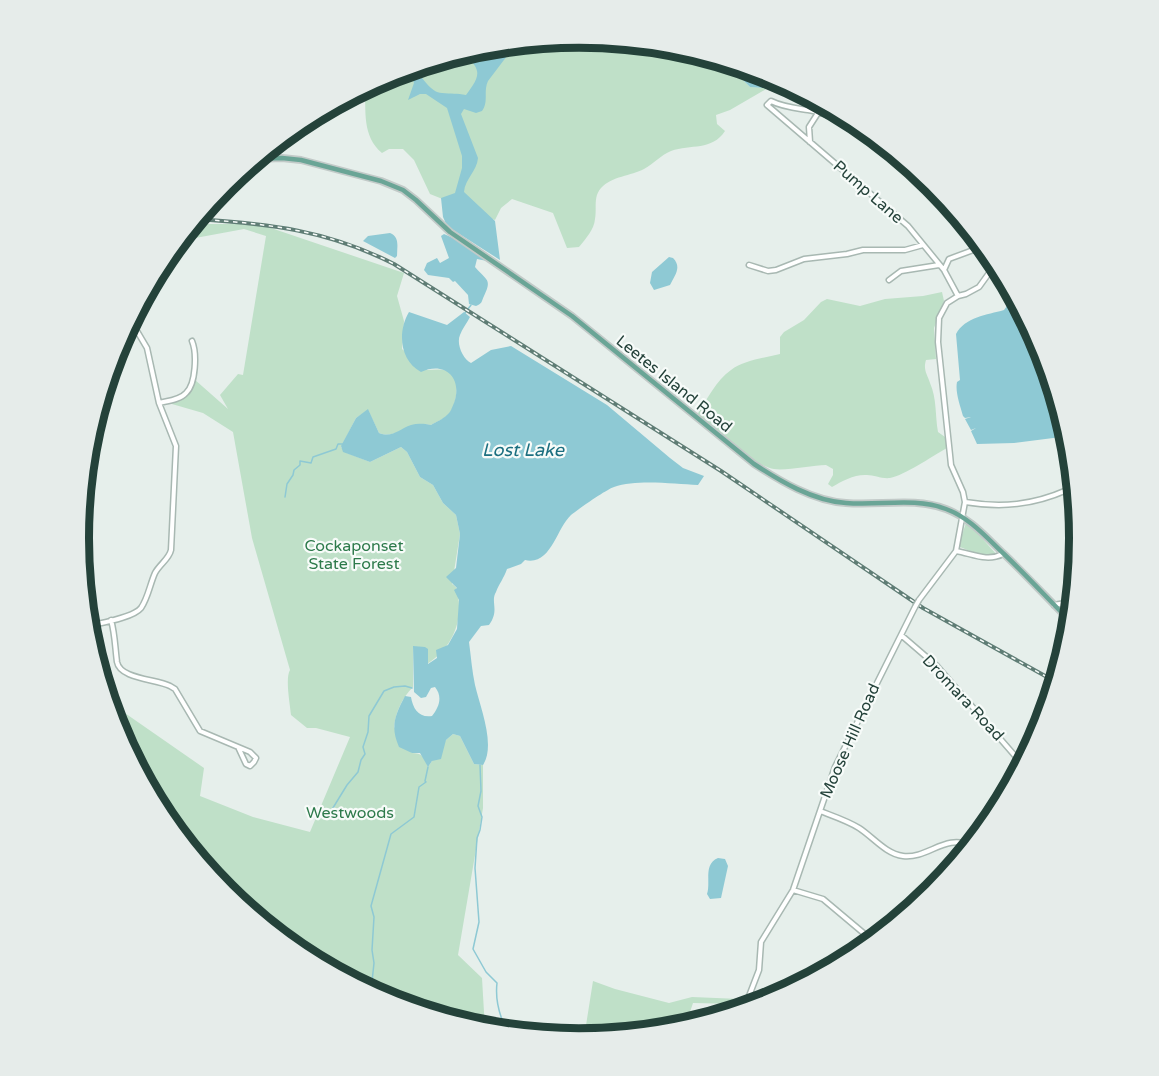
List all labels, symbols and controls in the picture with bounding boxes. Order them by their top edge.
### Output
street label: Pump Lane [829,156,907,228]
street label: Leetes Island Road [612,331,736,437]
water label: Lost Lake [482,439,565,461]
park label: Cockaponset State Forest [304,536,404,574]
street label: Dromara Road [918,651,1008,745]
street label: Moose Hill Road [816,680,884,802]
park label: Westwoods [306,803,394,823]

